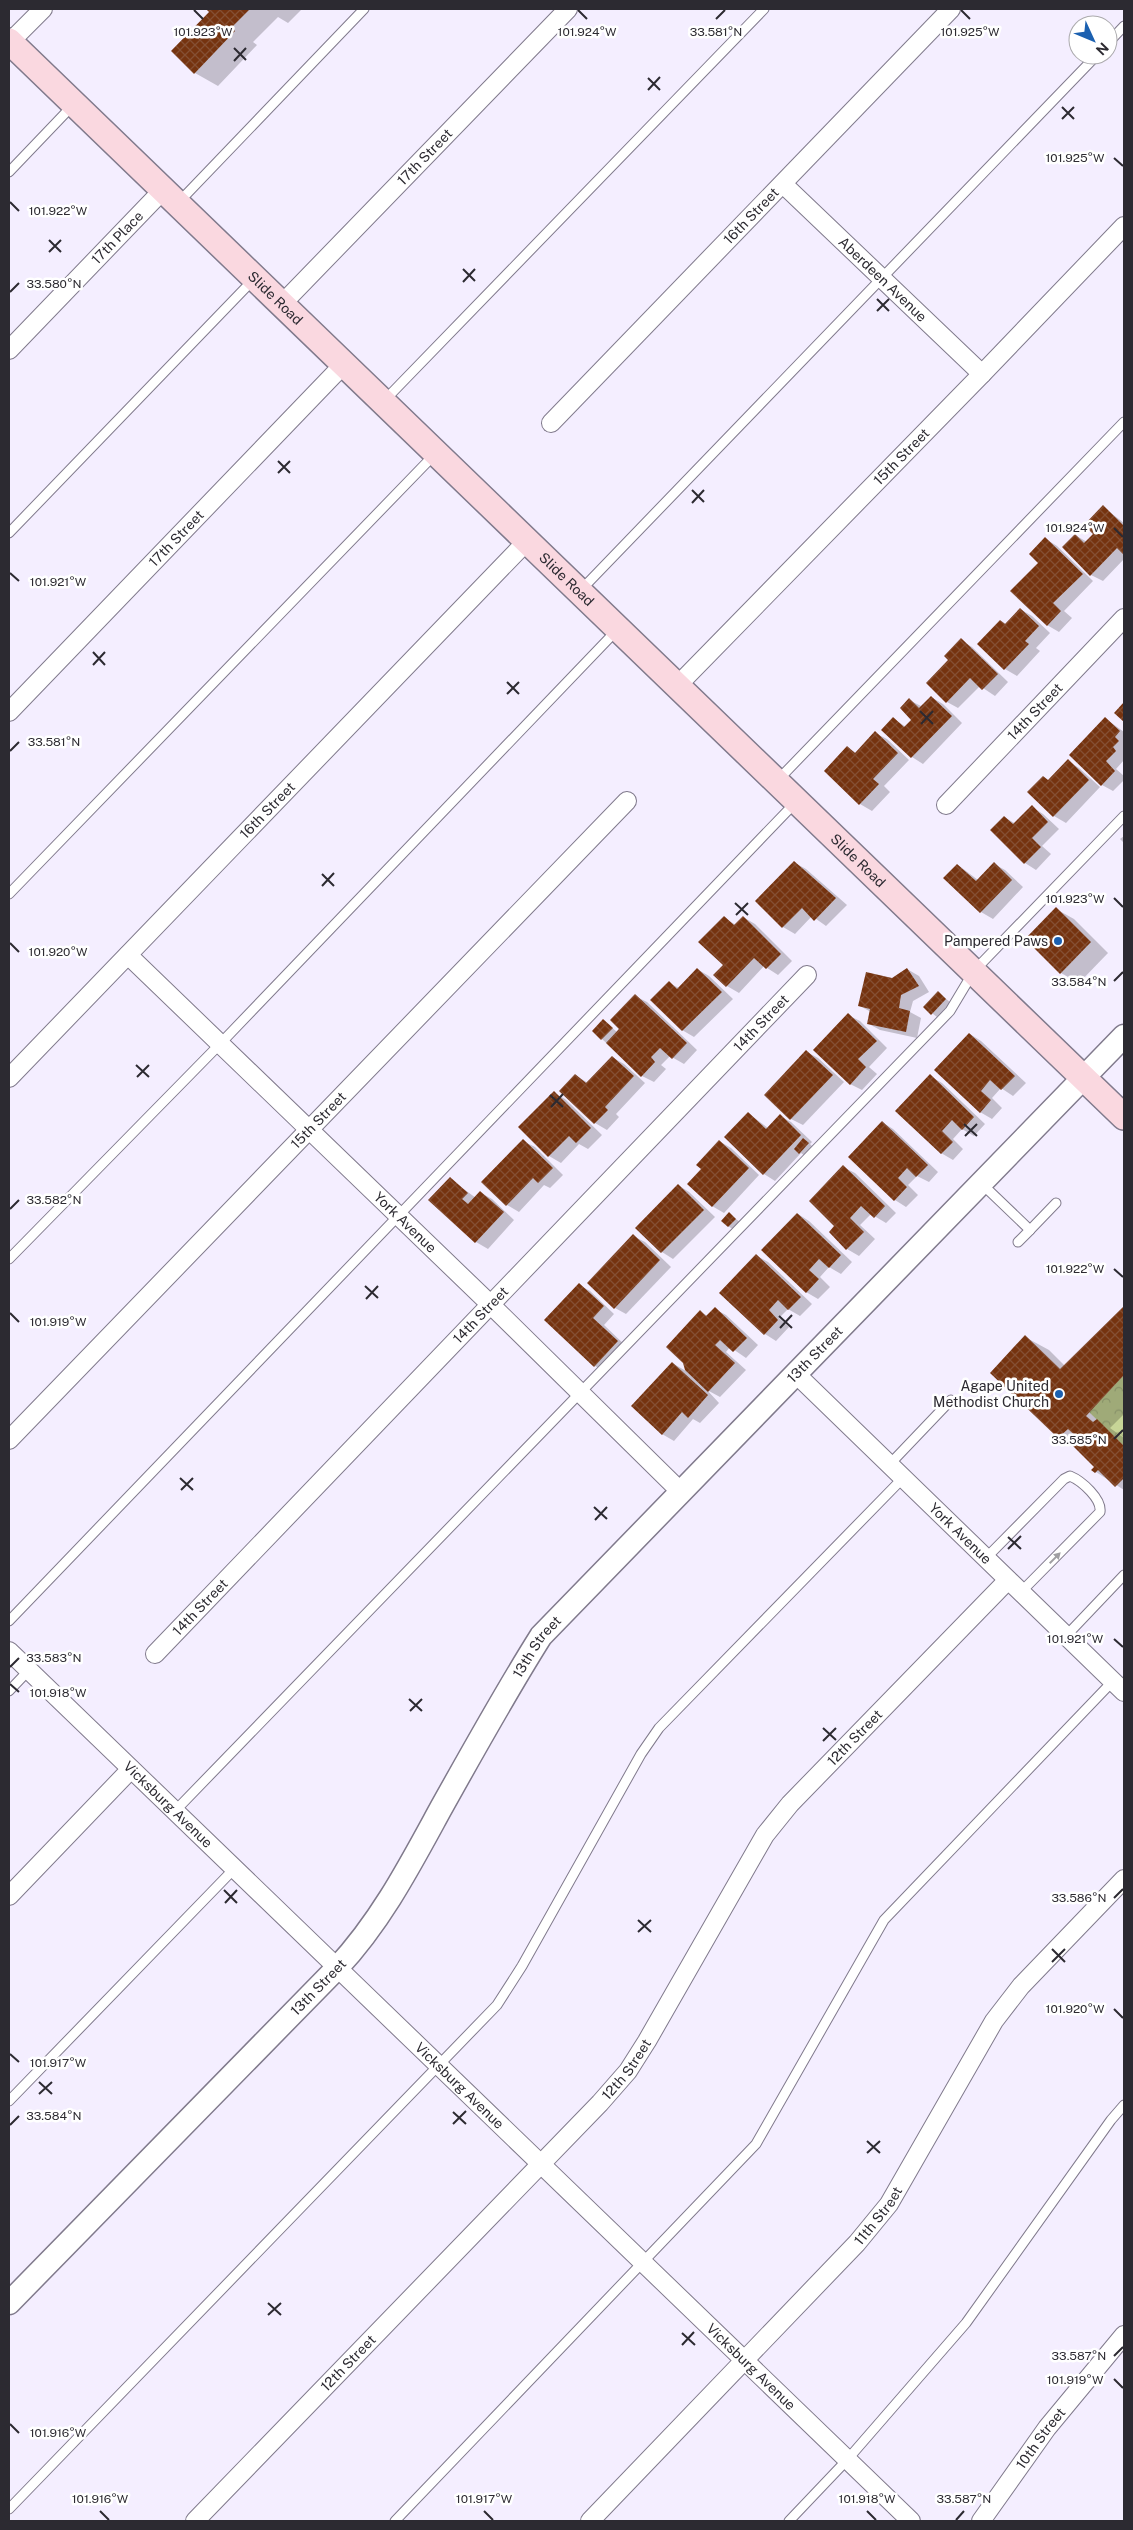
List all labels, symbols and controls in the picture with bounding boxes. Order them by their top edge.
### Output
north arrow [1068,15,1118,65]
text: 101.923°W [173,25,233,39]
text: 101.924°W [558,25,617,39]
text: 33.581°N [690,25,742,39]
text: 101.925°W [940,25,1000,39]
text: N [1093,40,1112,59]
street label: 17th Street [394,125,455,188]
text: 101.925°W [1045,151,1105,165]
street label: 16th Street [720,184,782,247]
text: 101.922°W [29,204,88,218]
street label: 17th Place [88,208,146,267]
street label: Aberdeen Avenue [836,234,930,325]
street label: Slide Road [245,268,306,328]
text: 33.580°N [26,277,82,291]
street label: 15th Street [870,425,932,488]
street label: 17th Street [145,507,207,570]
text: 101.924°W [1046,521,1105,535]
street label: Slide Road [536,549,597,609]
text: 101.921°W [30,575,87,589]
street label: 14th Street [1004,680,1066,743]
text: 33.581°N [28,735,80,749]
street label: 16th Street [236,779,298,842]
street label: Slide Road [827,830,889,890]
text: 101.923°W [1045,892,1105,906]
place label: Pampered Paws [944,933,1048,949]
marker: Pampered Paws [1052,935,1064,947]
text: 101.920°W [29,945,88,959]
text: 33.584°N [1051,975,1107,989]
street label: 14th Street [730,991,792,1055]
street label: 15th Street [287,1088,349,1152]
street label: York Avenue [371,1189,440,1256]
text: 33.582°N [27,1193,81,1207]
text: 101.922°W [1046,1262,1105,1276]
street label: 14th Street [450,1283,511,1347]
text: 101.919°W [30,1315,87,1329]
street label: 13th Street [784,1323,846,1386]
place label: Agape United Methodist Church [933,1378,1049,1410]
marker: Agape United Methodist Church [1053,1388,1065,1400]
text: 33.585°N [1051,1433,1107,1447]
street label: York Avenue [926,1500,995,1567]
one-way arrow [1049,1552,1061,1564]
street label: 14th Street [169,1575,231,1639]
street label: 13th Street [509,1612,564,1681]
text: 101.921°W [1047,1632,1104,1646]
text: 33.583°N [26,1651,82,1665]
text: 101.918°W [30,1686,87,1700]
street label: 12th Street [824,1706,885,1769]
street label: Vicksburg Avenue [120,1758,216,1851]
text: 33.586°N [1051,1891,1107,1905]
street label: 13th Street [287,1956,349,2019]
text: 101.920°W [1046,2002,1105,2016]
street label: 12th Street [599,2036,654,2103]
street label: Vicksburg Avenue [412,2039,507,2132]
text: 101.917°W [30,2056,87,2070]
text: 33.584°N [26,2109,82,2123]
street label: 11th Street [851,2184,905,2248]
street label: Vicksburg Avenue [703,2320,799,2413]
street label: 12th Street [317,2332,379,2394]
text: 33.587°N [1052,2349,1106,2363]
text: 101.919°W [1047,2373,1104,2387]
street label: 10th Street [1013,2404,1068,2472]
text: 101.916°W [30,2426,87,2440]
text: 101.916°W [72,2492,129,2506]
text: 101.917°W [456,2492,513,2506]
text: 101.918°W [839,2492,896,2506]
text: 33.587°N [937,2492,991,2506]

